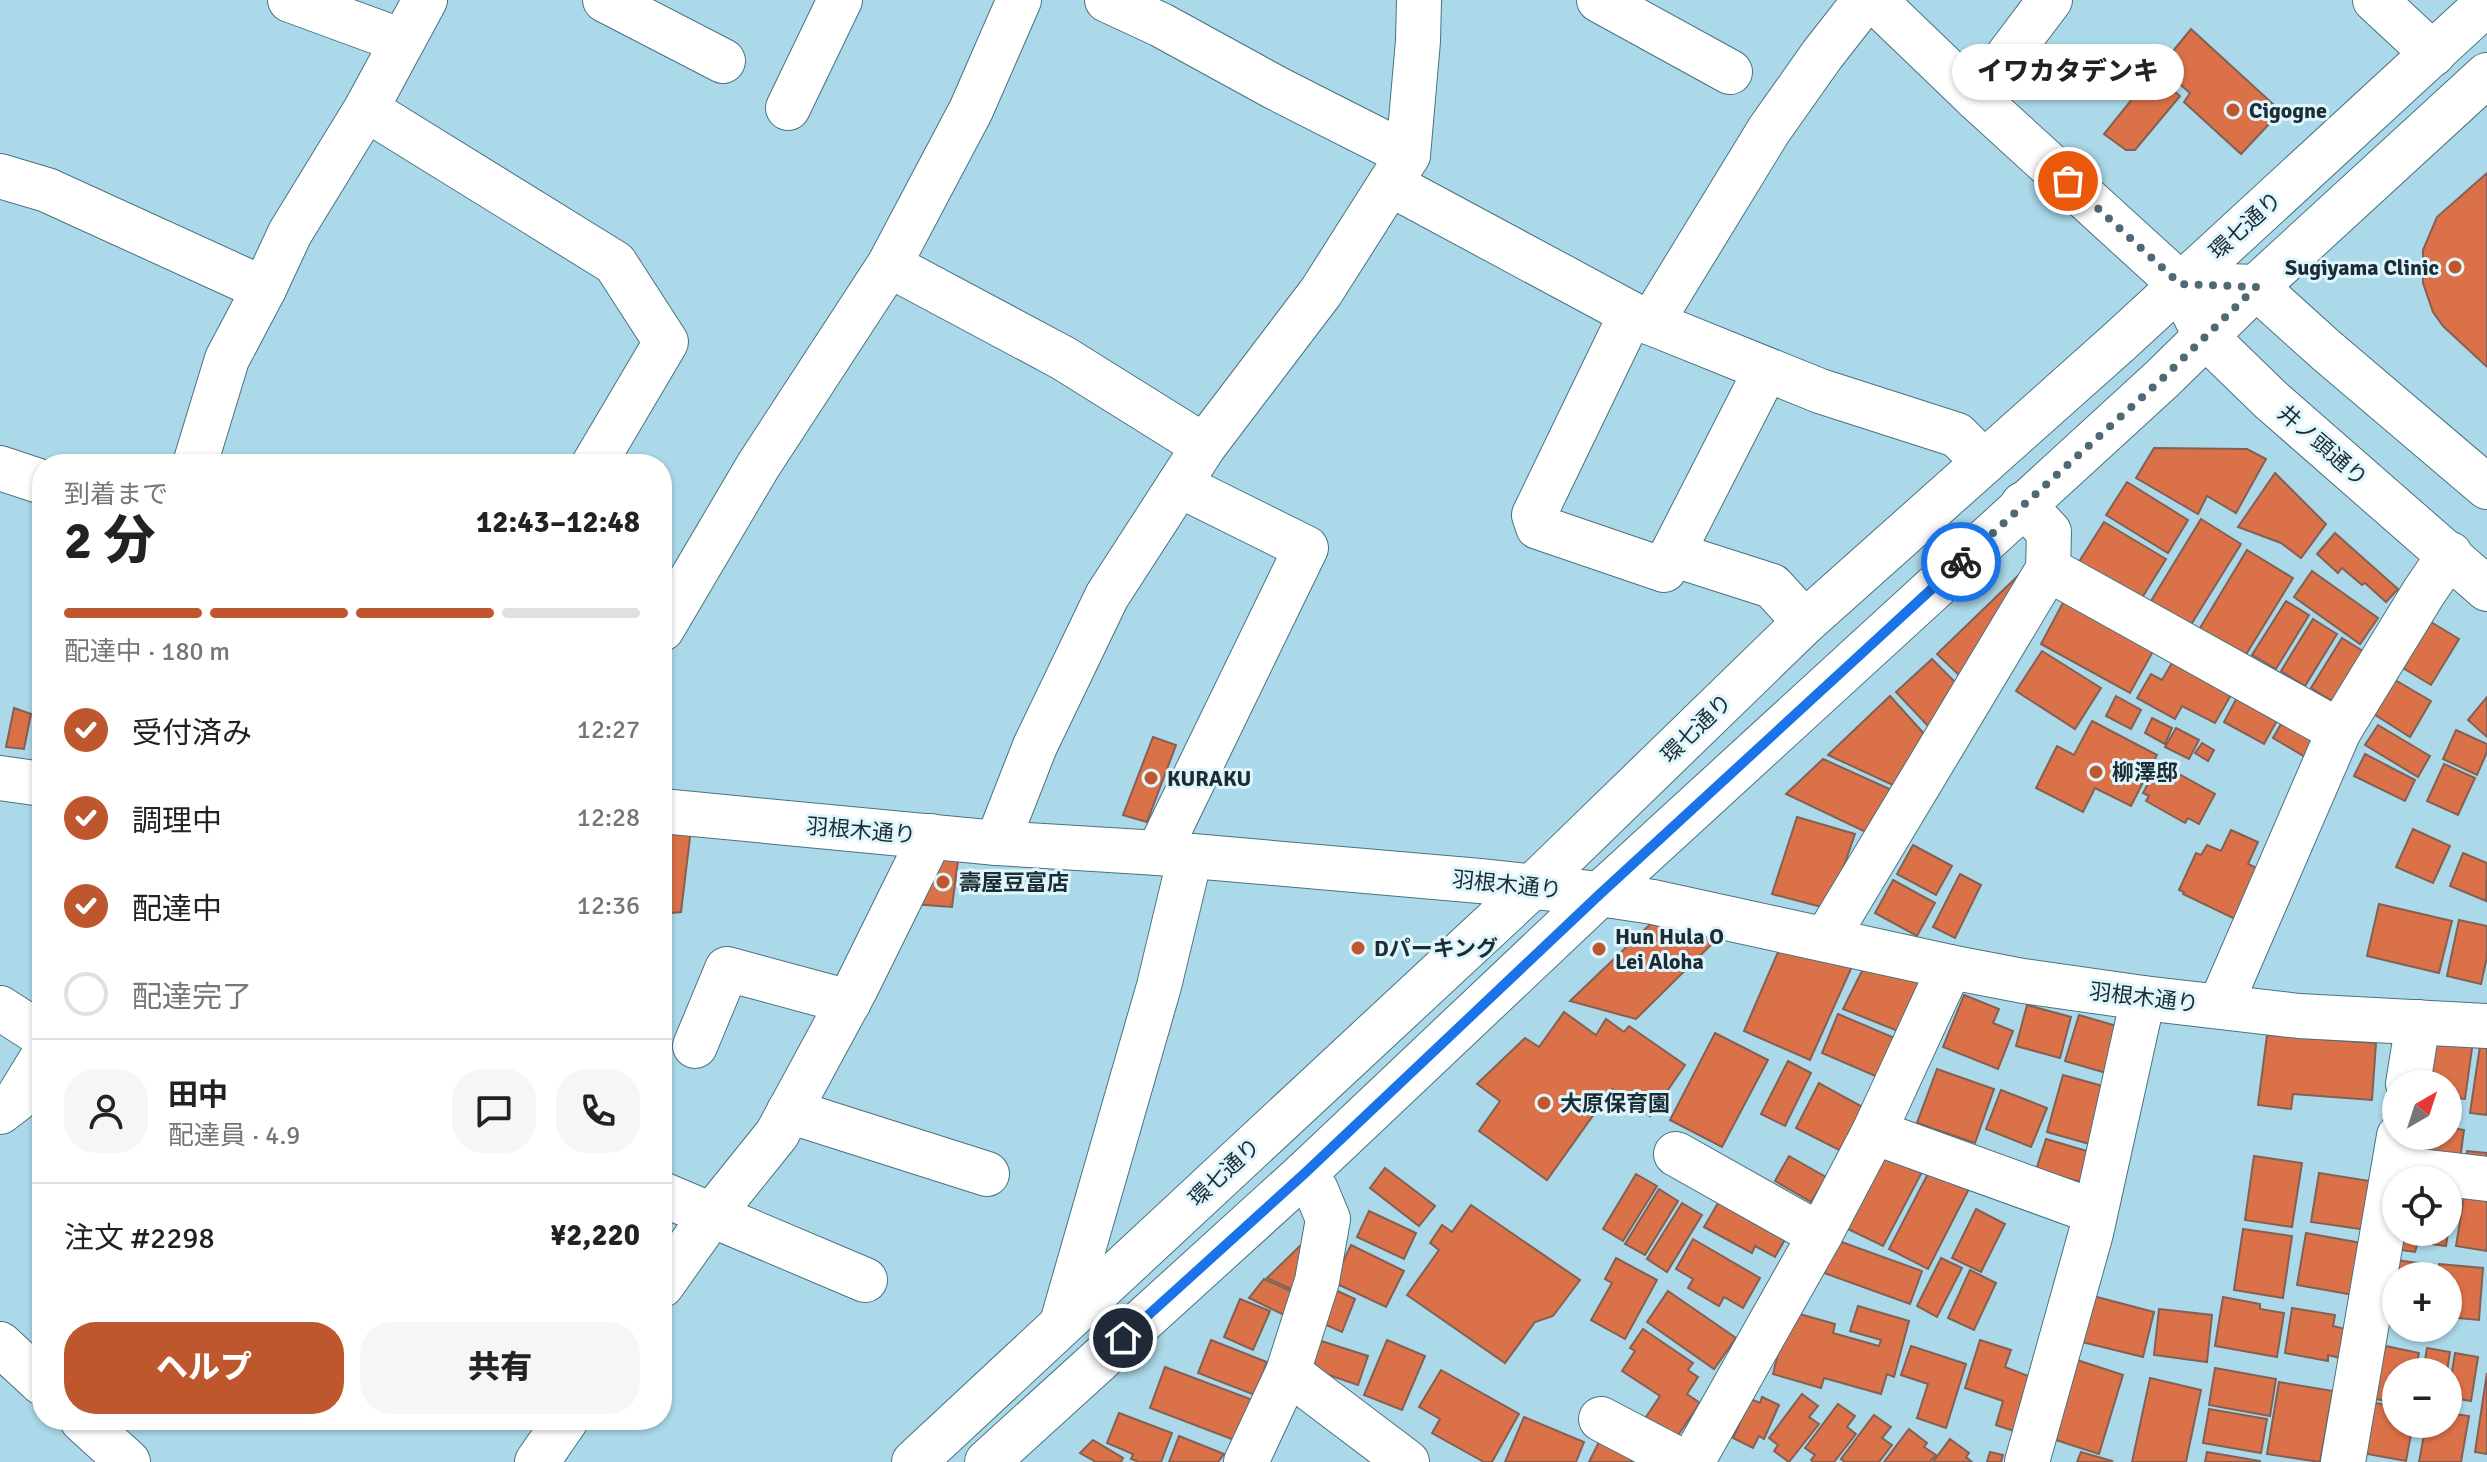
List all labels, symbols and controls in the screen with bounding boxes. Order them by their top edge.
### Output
callout: イワカタデンキ [1952,45,2184,101]
text: イワカタデンキ [1977,56,2159,88]
place label: Cigogne [2249,97,2327,124]
marker: Cigogne [2224,101,2242,119]
pin [2034,147,2102,215]
icon: bag [2046,159,2090,203]
street label: 環七通り [2204,186,2287,265]
place label: Sugiyama Clinic [2285,254,2439,281]
marker: Sugiyama Clinic [2446,258,2464,276]
street label: 井ノ頭通り [2272,399,2373,492]
text: 到着まで [64,479,168,511]
text: 12:43–12:48 [476,504,640,541]
text: 2 分 [64,509,156,573]
courier [1921,522,2001,602]
icon: bike [1939,540,1983,584]
text: 配達中 · 180 m [64,636,230,668]
street label: 環七通り [1655,688,1737,769]
icon: check [64,708,108,752]
text: 12:27 [577,714,640,746]
text: 受付済み [132,715,252,752]
place label: 柳澤邸 [2112,759,2178,786]
marker: 柳澤邸 [2087,763,2105,781]
place label: KURAKU [1167,765,1251,792]
marker: KURAKU [1142,769,1160,787]
icon: check [64,796,108,840]
text: 12:28 [577,802,640,834]
text: 調理中 [132,803,222,840]
street label: 羽根木通り [805,812,917,849]
street label: 羽根木通り [1451,865,1563,904]
place label: 壽屋豆富店 [959,869,1069,896]
marker: 壽屋豆富店 [934,873,952,891]
icon: check [64,884,108,928]
text: 12:36 [577,890,640,922]
text: 配達中 [132,891,222,928]
place label: Hun Hula O Lei Aloha [1615,923,1724,975]
place label: Dパーキング [1374,935,1498,962]
marker: Dパーキング [1349,939,1367,957]
marker: Hun Hula O Lei Aloha [1590,940,1608,958]
street label: 羽根木通り [2088,977,2200,1018]
text: 配達完了 [132,979,252,1016]
button: person [64,1069,148,1153]
button: chat [452,1069,536,1153]
button: phone [556,1069,640,1153]
north arrow [2382,1070,2462,1150]
map controls [2382,1070,2462,1438]
text: 田中 [168,1077,228,1114]
place label: 大原保育園 [1560,1090,1670,1117]
marker: 大原保育園 [1535,1094,1553,1112]
text: 配達員 · 4.9 [168,1120,300,1152]
street label: 環七通り [1183,1132,1266,1212]
button: locate [2382,1166,2462,1246]
text: ¥2,220 [550,1217,640,1254]
text: 注文 #2298 [64,1220,215,1257]
button: + [2382,1262,2462,1342]
pin [1089,1304,1157,1372]
icon: home [1101,1316,1145,1360]
button: ヘルプ [64,1322,344,1414]
button: 共有 [360,1322,640,1414]
button: − [2382,1358,2462,1438]

